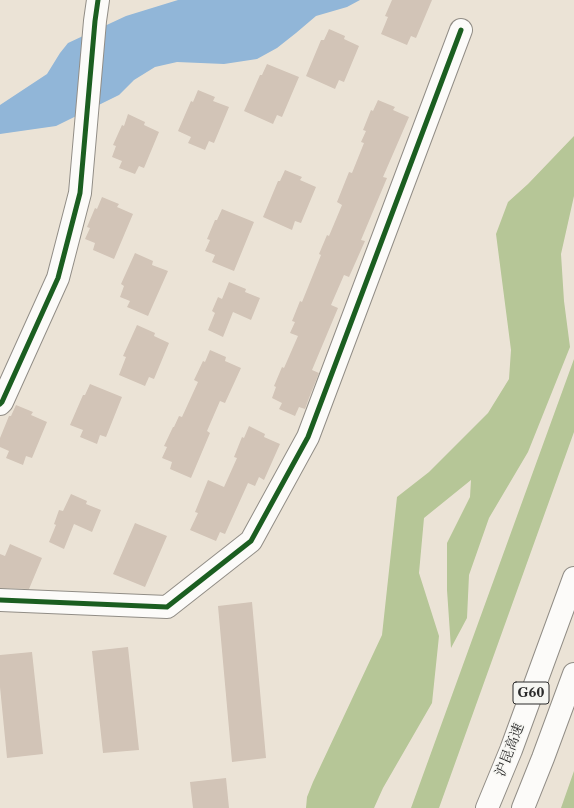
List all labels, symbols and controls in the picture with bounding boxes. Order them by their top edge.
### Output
road number: G60 [513,682,549,704]
street label: 沪昆高速 [492,721,528,779]

